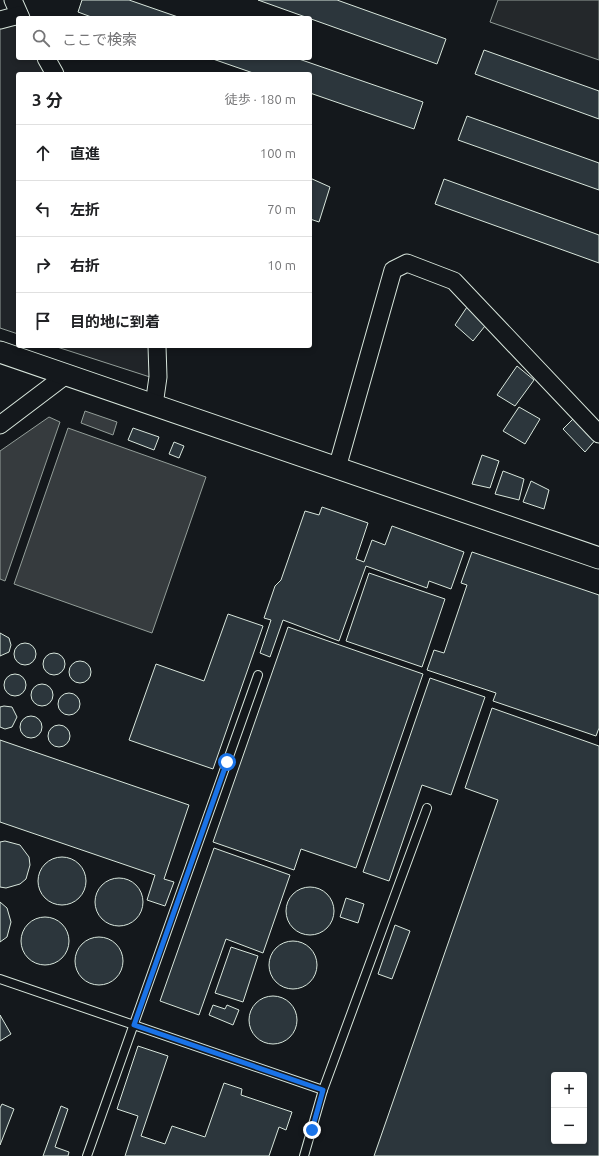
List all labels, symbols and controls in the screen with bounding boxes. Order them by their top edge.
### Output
search box [16,16,312,60]
icon: search [30,27,52,49]
text: ここで検索 [62,31,137,48]
text: 3 分 [32,90,63,109]
text: 徒歩 · 180 m [225,92,296,106]
icon: ahead [32,142,54,164]
text: 直進 [70,145,100,162]
text: 100 m [260,146,296,160]
icon: left [32,198,54,220]
text: 左折 [70,201,100,218]
text: 70 m [267,202,296,216]
icon: right [32,254,54,276]
text: 右折 [70,257,100,274]
text: 10 m [267,258,296,272]
icon: arrive [32,310,54,332]
text: 目的地に到着 [70,313,160,330]
route start [218,753,236,771]
map controls [551,1072,587,1144]
button: + [551,1072,587,1108]
button: − [551,1108,587,1144]
route end [303,1121,321,1139]

